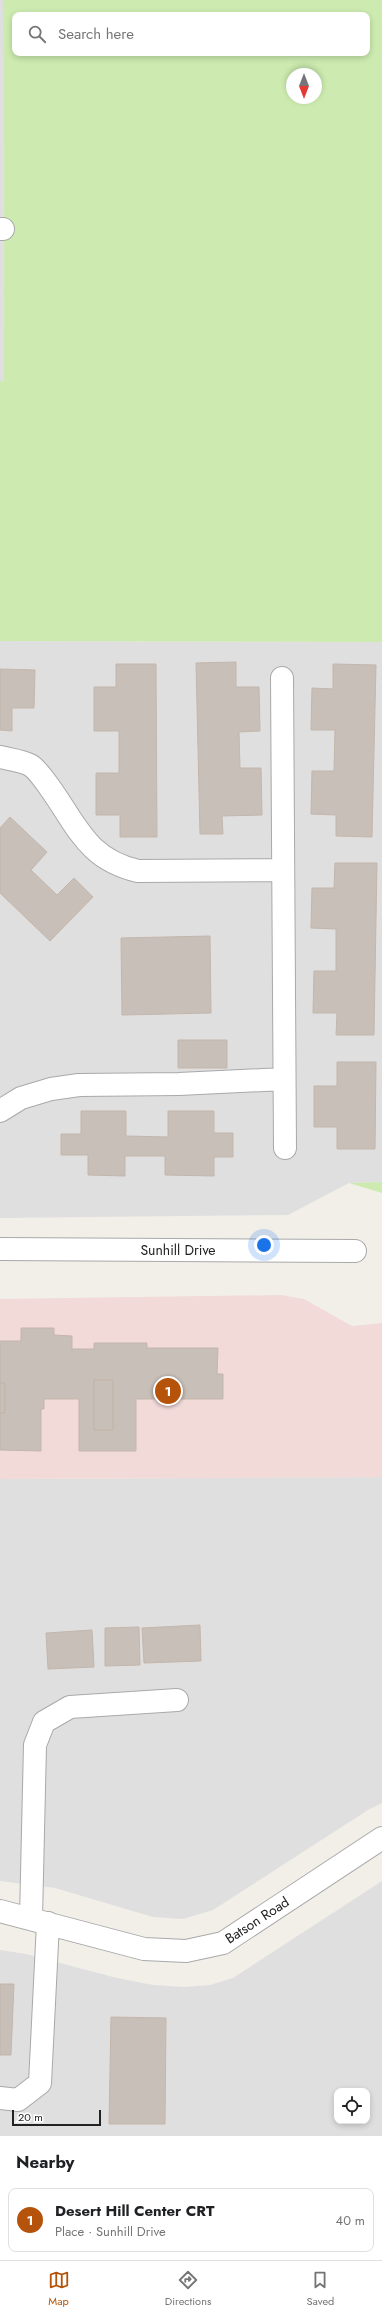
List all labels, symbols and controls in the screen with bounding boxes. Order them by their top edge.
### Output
search box [12,12,370,56]
icon: search [26,23,48,45]
text: Search here [58,23,134,45]
north arrow [286,68,322,104]
your location [254,1235,274,1255]
street label: Sunhill Drive [140,1240,216,1260]
pin: 1 [155,1376,181,1406]
street label: Batson Road [221,1892,293,1948]
map controls [334,2088,370,2124]
button: locate [334,2088,370,2124]
scale bar [12,2108,101,2127]
text: 20 m [18,2109,43,2125]
text: Nearby [16,2150,74,2174]
text: Desert Hill Center CRT [55,2200,214,2222]
text: 1 [27,2211,33,2230]
text: 40 m [336,2211,365,2230]
text: Place · Sunhill Drive [55,2222,166,2241]
tab: Map [48,2269,70,2309]
tab: Directions [165,2269,211,2309]
tab: Saved [307,2269,334,2309]

